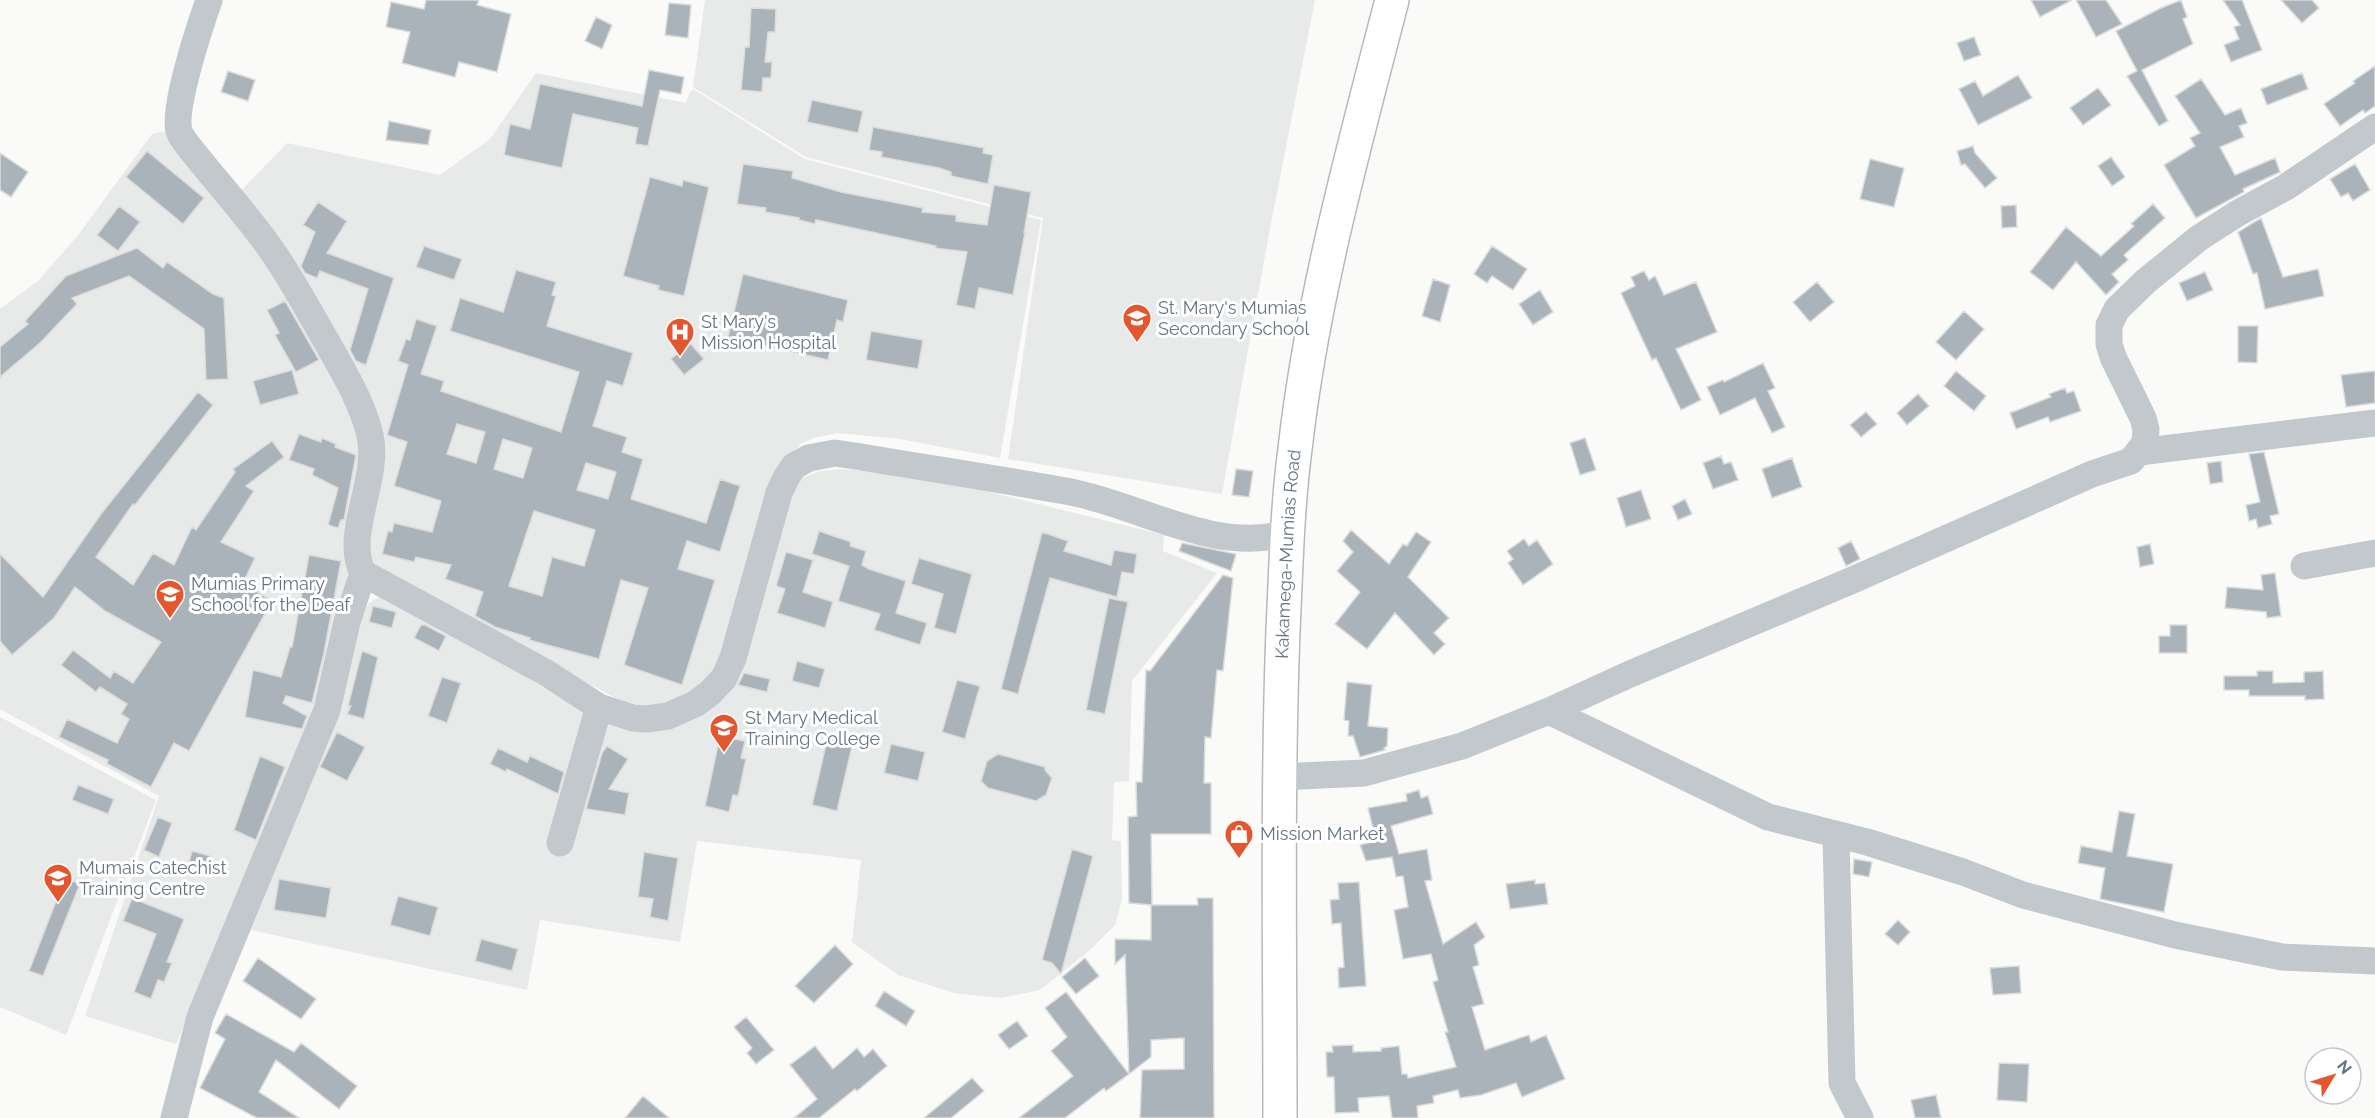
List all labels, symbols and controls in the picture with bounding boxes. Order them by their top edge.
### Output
place label: St. Mary's Mumias Secondary School [1158,297,1309,339]
school or university icon: St. Mary's Mumias Secondary School [1121,302,1153,344]
place label: St Mary's Mission Hospital [701,311,836,353]
hospital icon: St Mary's Mission Hospital [664,316,696,358]
street label: Kakamega-Mumias Road [1271,448,1305,659]
place label: Mumias Primary School for the Deaf [191,573,351,615]
school or university icon: Mumias Primary School for the Deaf [154,578,186,620]
place label: St Mary Medical Training College [745,707,881,749]
school or university icon: St Mary Medical Training College [708,712,740,754]
shop icon: Mission Market [1223,818,1255,860]
place label: Mission Market [1260,823,1384,844]
place label: Mumais Catechist Training Centre [79,857,227,899]
school or university icon: Mumais Catechist Training Centre [42,862,74,904]
north arrow [2303,1046,2363,1106]
text: N [2333,1056,2356,1078]

